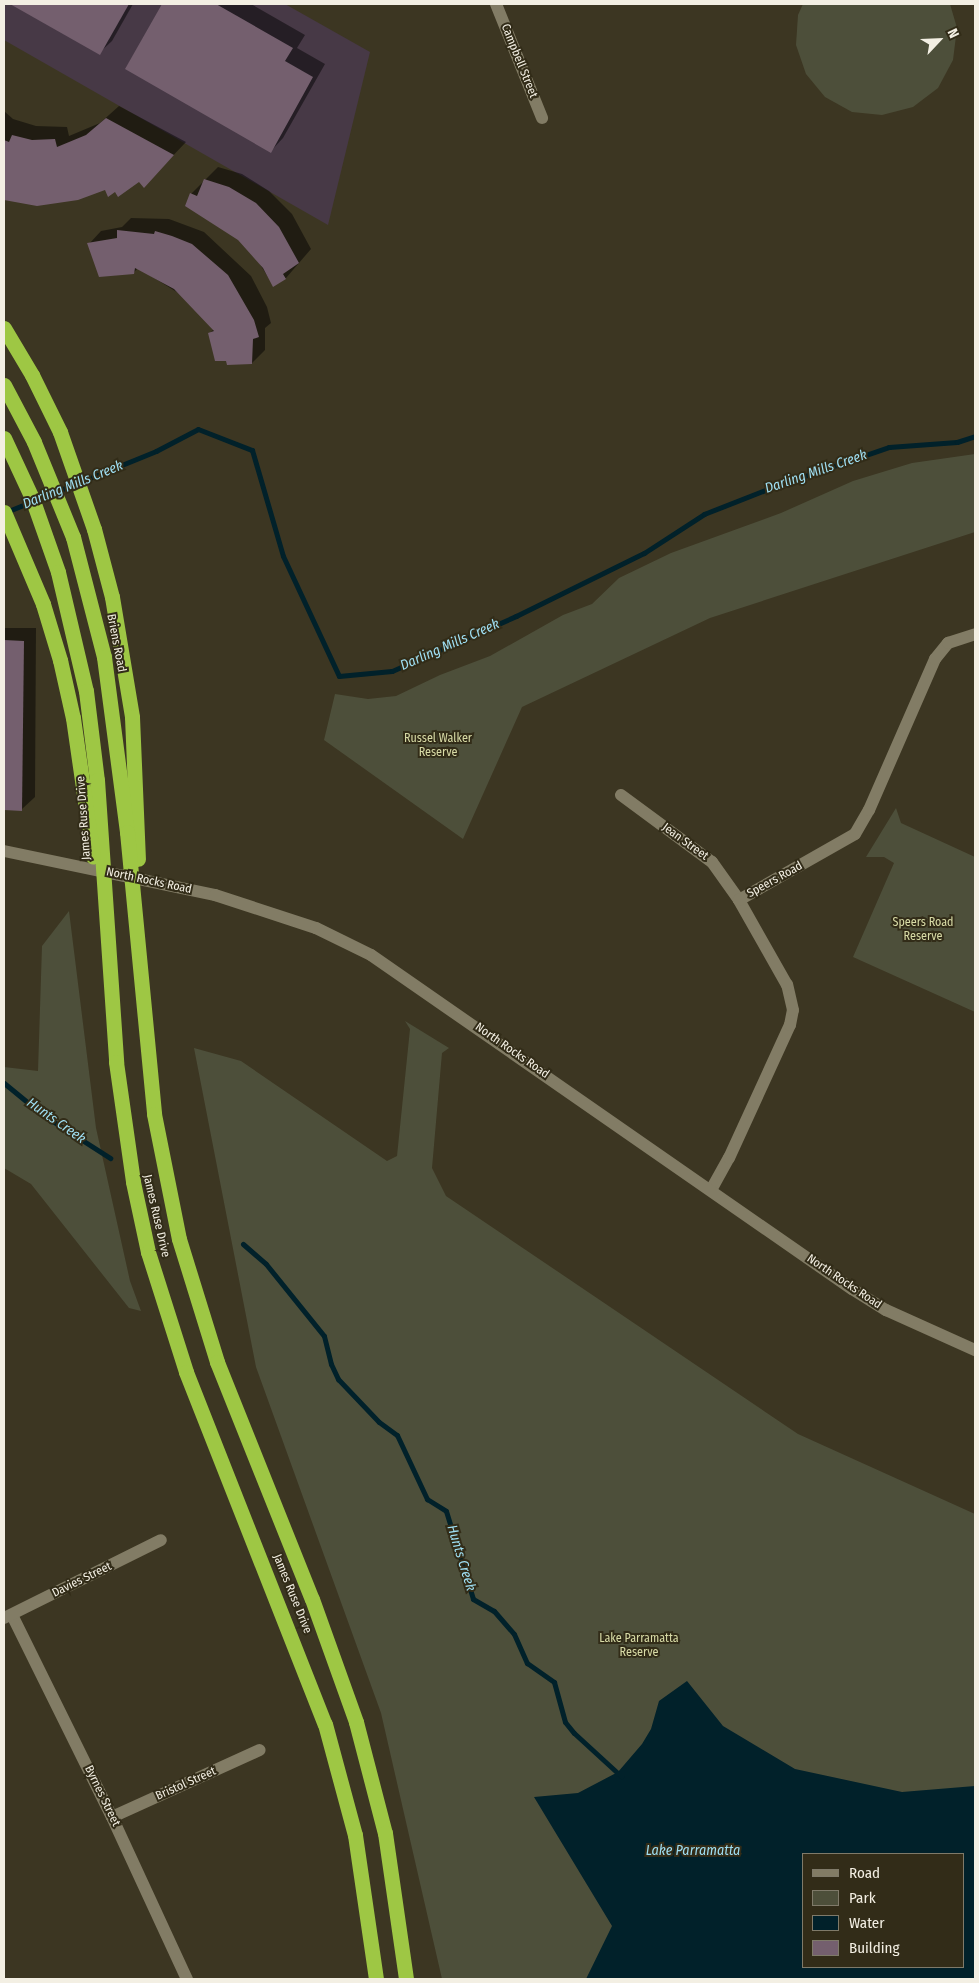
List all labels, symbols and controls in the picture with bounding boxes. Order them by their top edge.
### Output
north arrow [914,15,964,65]
street label: Campbell Street [498,22,540,100]
text: N [944,26,963,41]
water label: Darling Mills Creek [763,447,869,497]
water label: Darling Mills Creek [20,457,126,513]
street label: Briens Road [103,613,129,673]
water label: Darling Mills Creek [398,616,502,674]
park label: Russel Walker Reserve [404,732,472,760]
street label: James Ruse Drive [74,775,94,861]
street label: Jean Street [659,820,711,864]
street label: Speers Road [745,859,805,901]
street label: North Rocks Road [105,865,193,897]
park label: Speers Road Reserve [892,916,954,944]
street label: North Rocks Road [472,1020,552,1082]
water label: Hunts Creek [23,1095,89,1147]
street label: James Ruse Drive [139,1173,173,1259]
street label: North Rocks Road [804,1252,884,1312]
water label: Hunts Creek [443,1523,479,1593]
street label: James Ruse Drive [270,1552,314,1636]
street label: Davies Street [50,1559,114,1601]
park label: Lake Parramatta Reserve [599,1632,679,1660]
street label: Byrnes Street [81,1763,123,1829]
street label: Bristol Street [154,1764,218,1804]
water label: Lake Parramatta [646,1843,740,1859]
legend [802,1853,964,1968]
text: Road [849,1864,880,1882]
text: Park [849,1889,876,1907]
text: Water [849,1914,884,1932]
text: Building [849,1939,900,1957]

